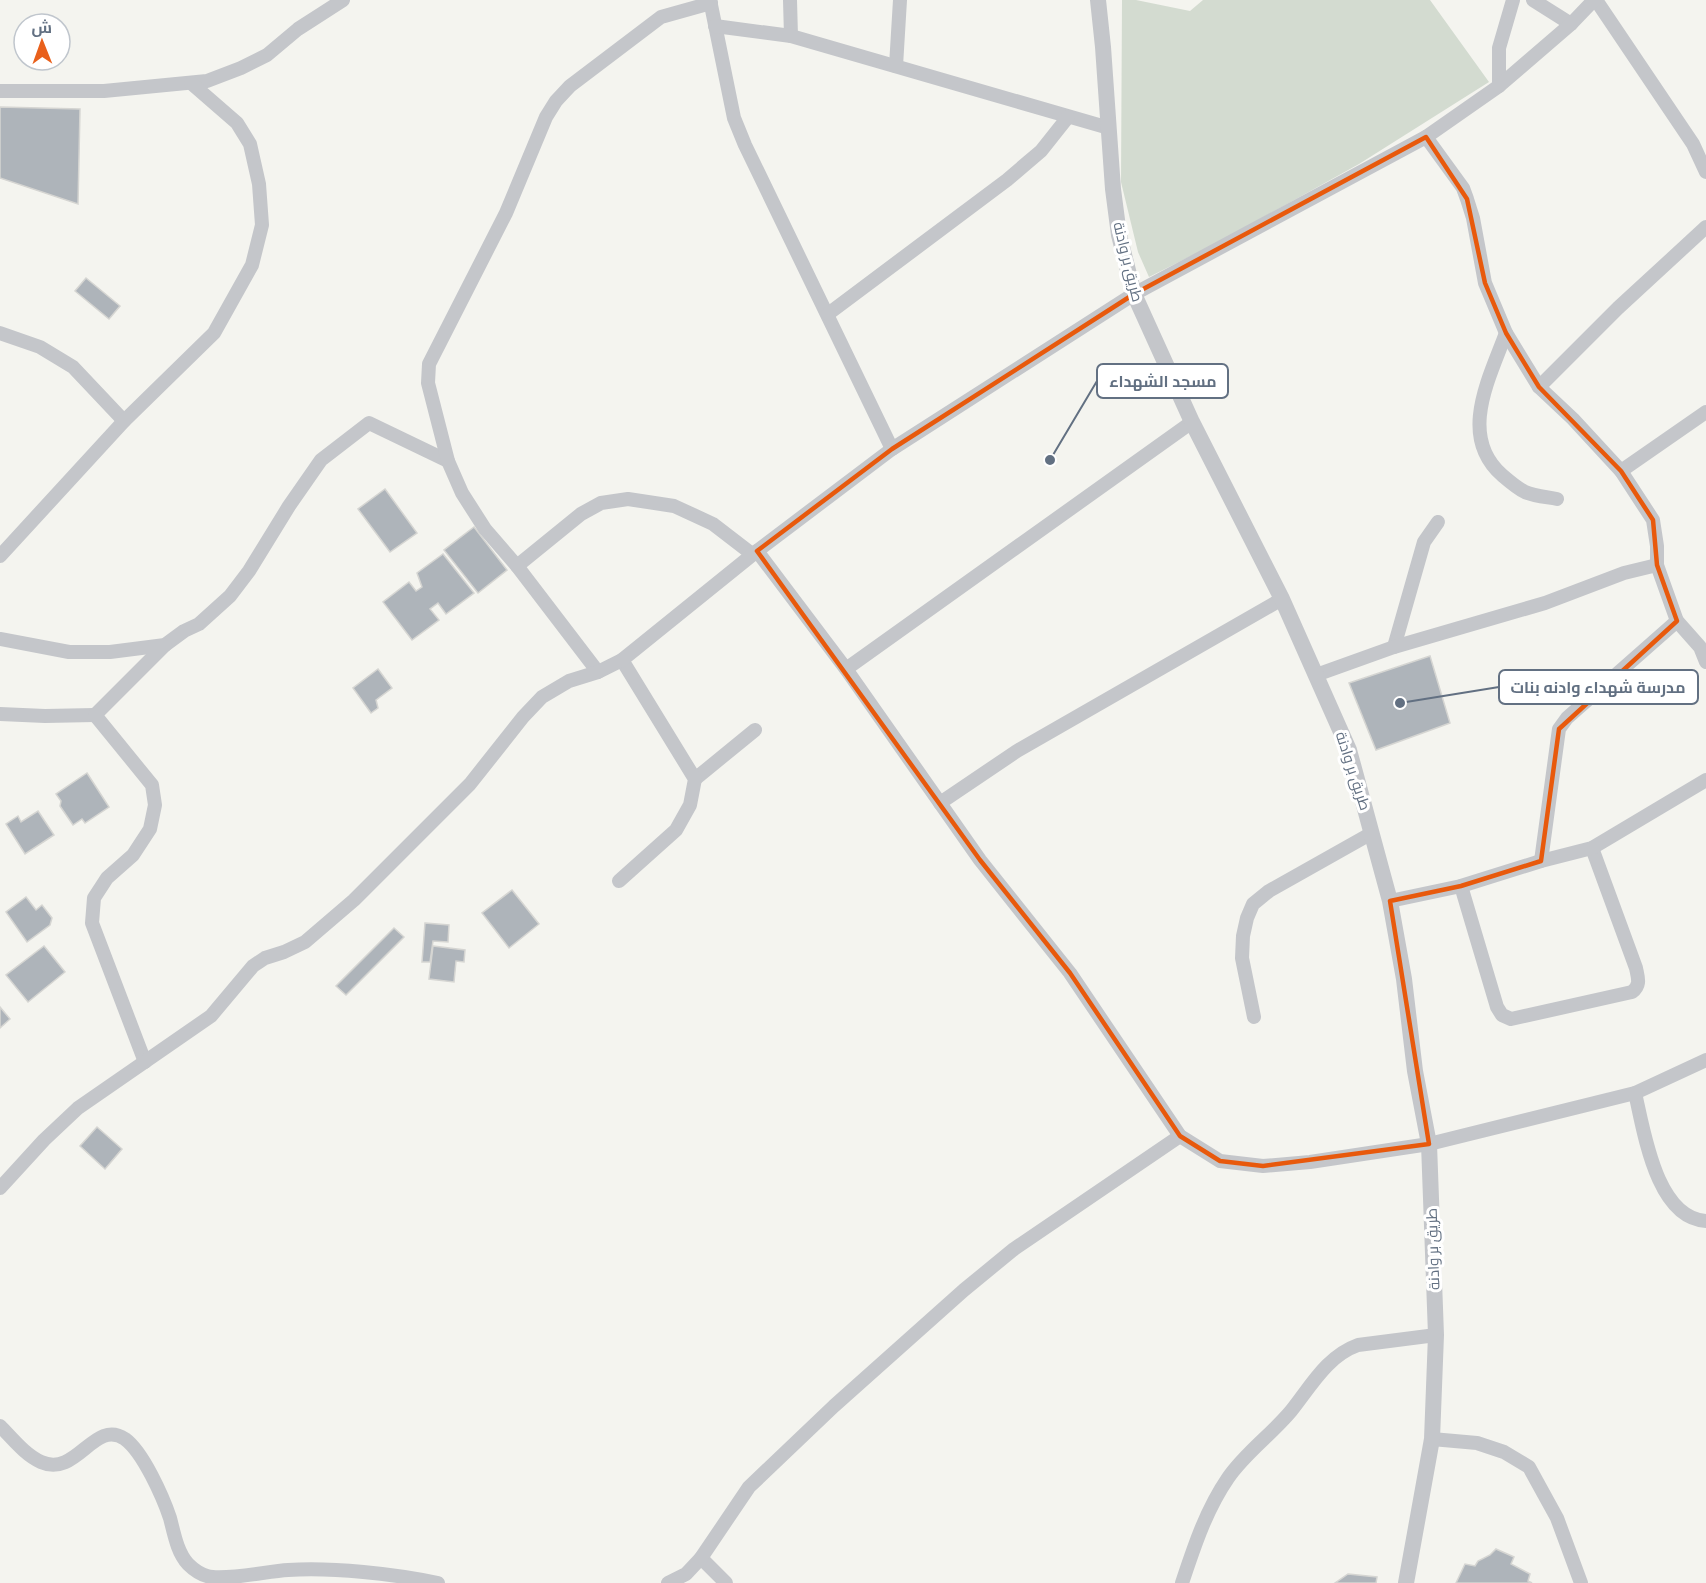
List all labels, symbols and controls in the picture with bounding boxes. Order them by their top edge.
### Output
north arrow [12,12,72,72]
text: ش [31,16,52,38]
street label: طريق بر وادنة [1108,220,1149,304]
callout: مسجد الشهداء [1097,364,1228,398]
text: مسجد الشهداء [1109,370,1217,392]
callout: مدرسة شهداء وادنه بنات [1499,670,1698,704]
text: مدرسة شهداء وادنه بنات [1510,676,1686,698]
street label: طريق بر وادنة [1331,729,1376,813]
street label: طريق بر وادنة [1421,1208,1444,1290]

